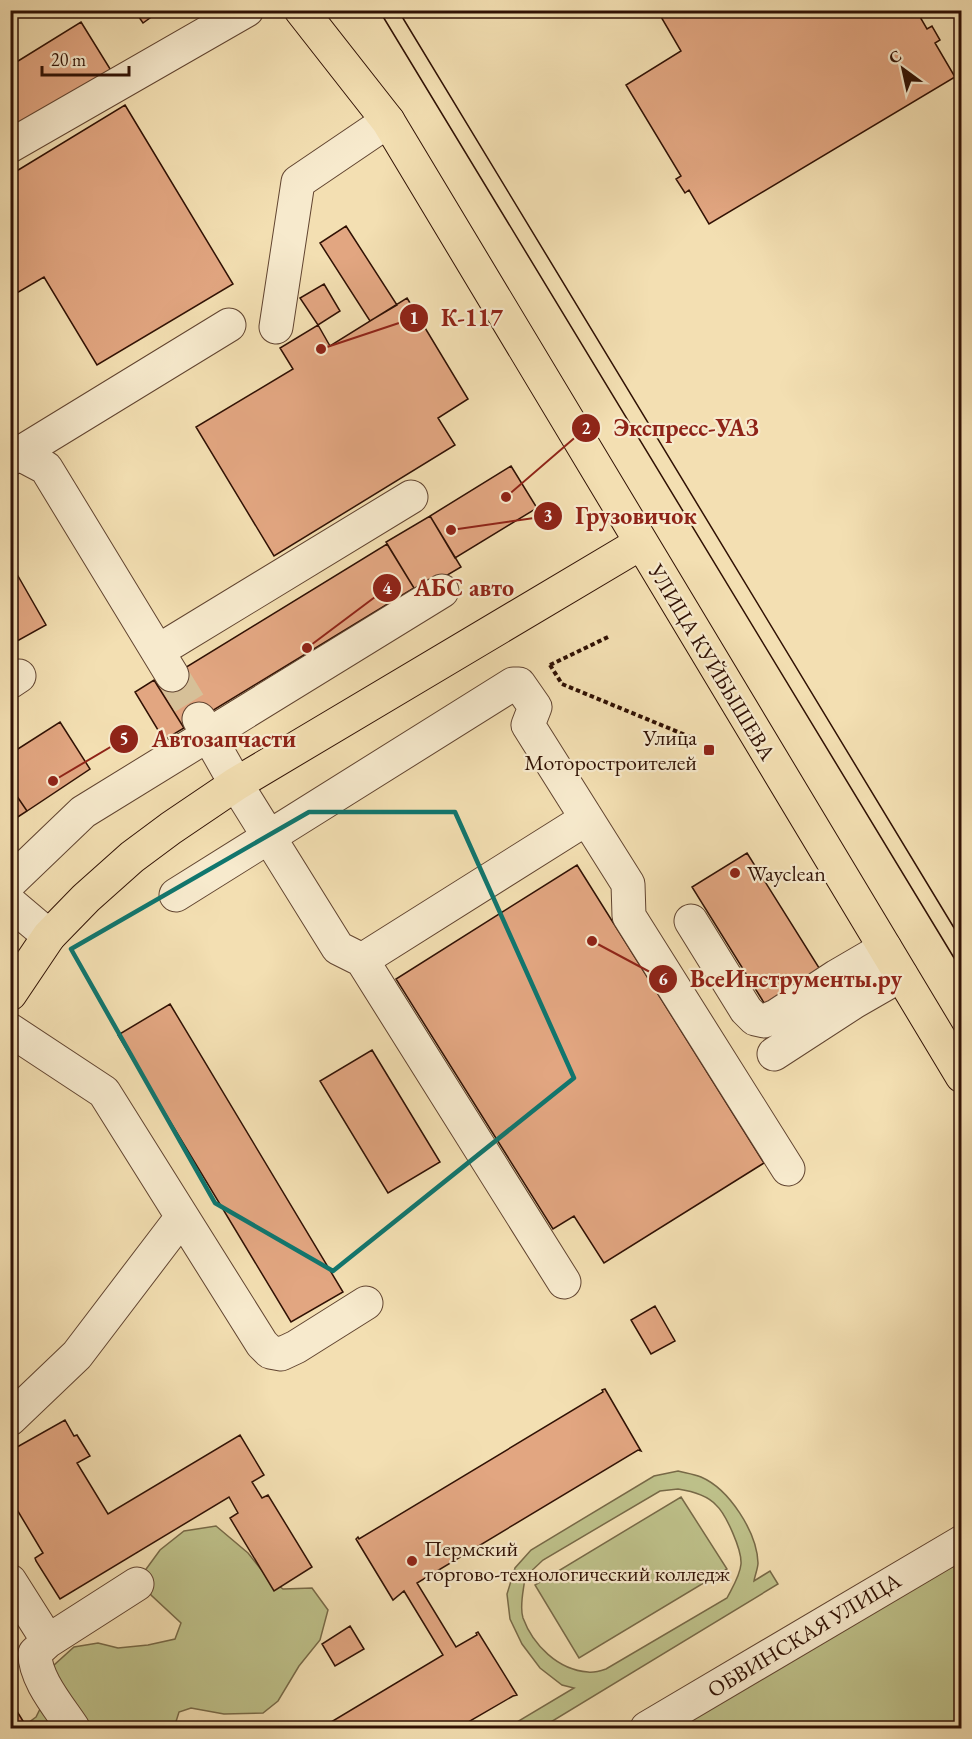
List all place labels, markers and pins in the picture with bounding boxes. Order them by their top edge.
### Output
callout: К-117 [399,297,515,339]
callout: Экспресс-УАЗ [571,407,771,449]
callout: Грузовичок [533,495,709,537]
callout: АБС авто [372,567,526,609]
callout: Автозапчасти [109,718,308,760]
place label: Улица Моторостроителей [524,723,697,777]
marker: Улица Моторостроителей [702,743,716,757]
place label: Wayclean [747,859,826,888]
marker: Wayclean [728,866,742,880]
callout: ВсеИнструменты.ру [648,958,914,1000]
place label: Пермский торгово-технологический колледж [424,1534,731,1588]
marker: Пермский торгово-технологический колледж [405,1554,419,1568]

